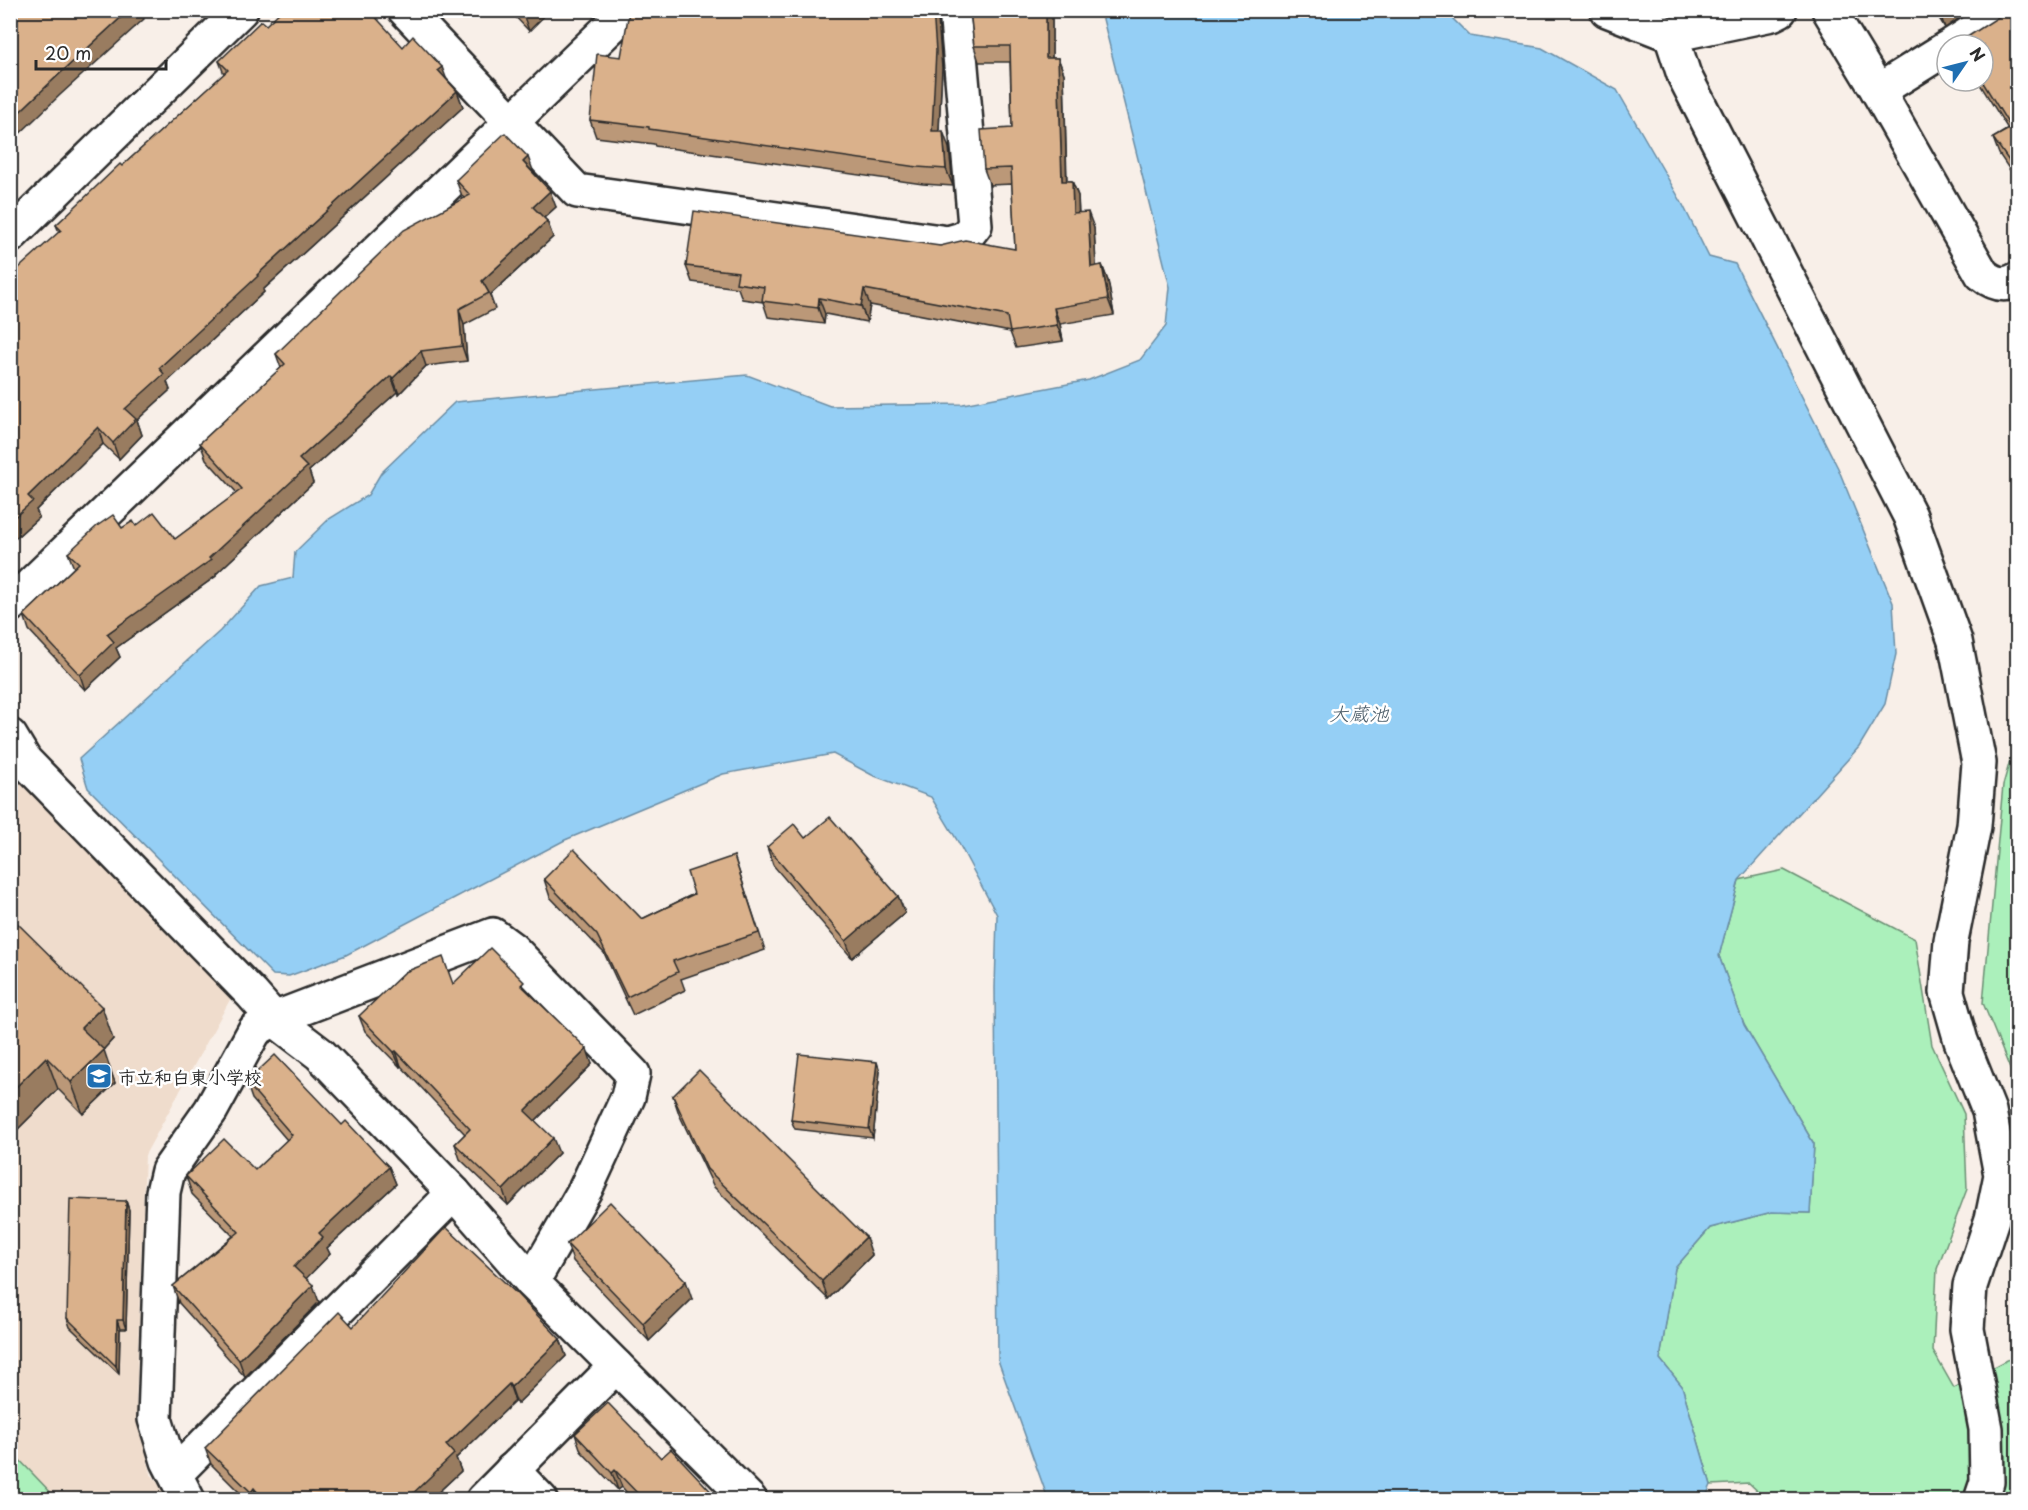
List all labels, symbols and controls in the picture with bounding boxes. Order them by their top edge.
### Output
scale bar [36,33,166,71]
north arrow [1935,33,1995,93]
text: 20 m [45,39,91,66]
text: N [1965,42,1992,66]
water label: 大蔵池 [1329,698,1390,728]
school or university icon: 市立和白東小学校 [84,1061,114,1091]
place label: 市立和白東小学校 [118,1063,262,1090]

